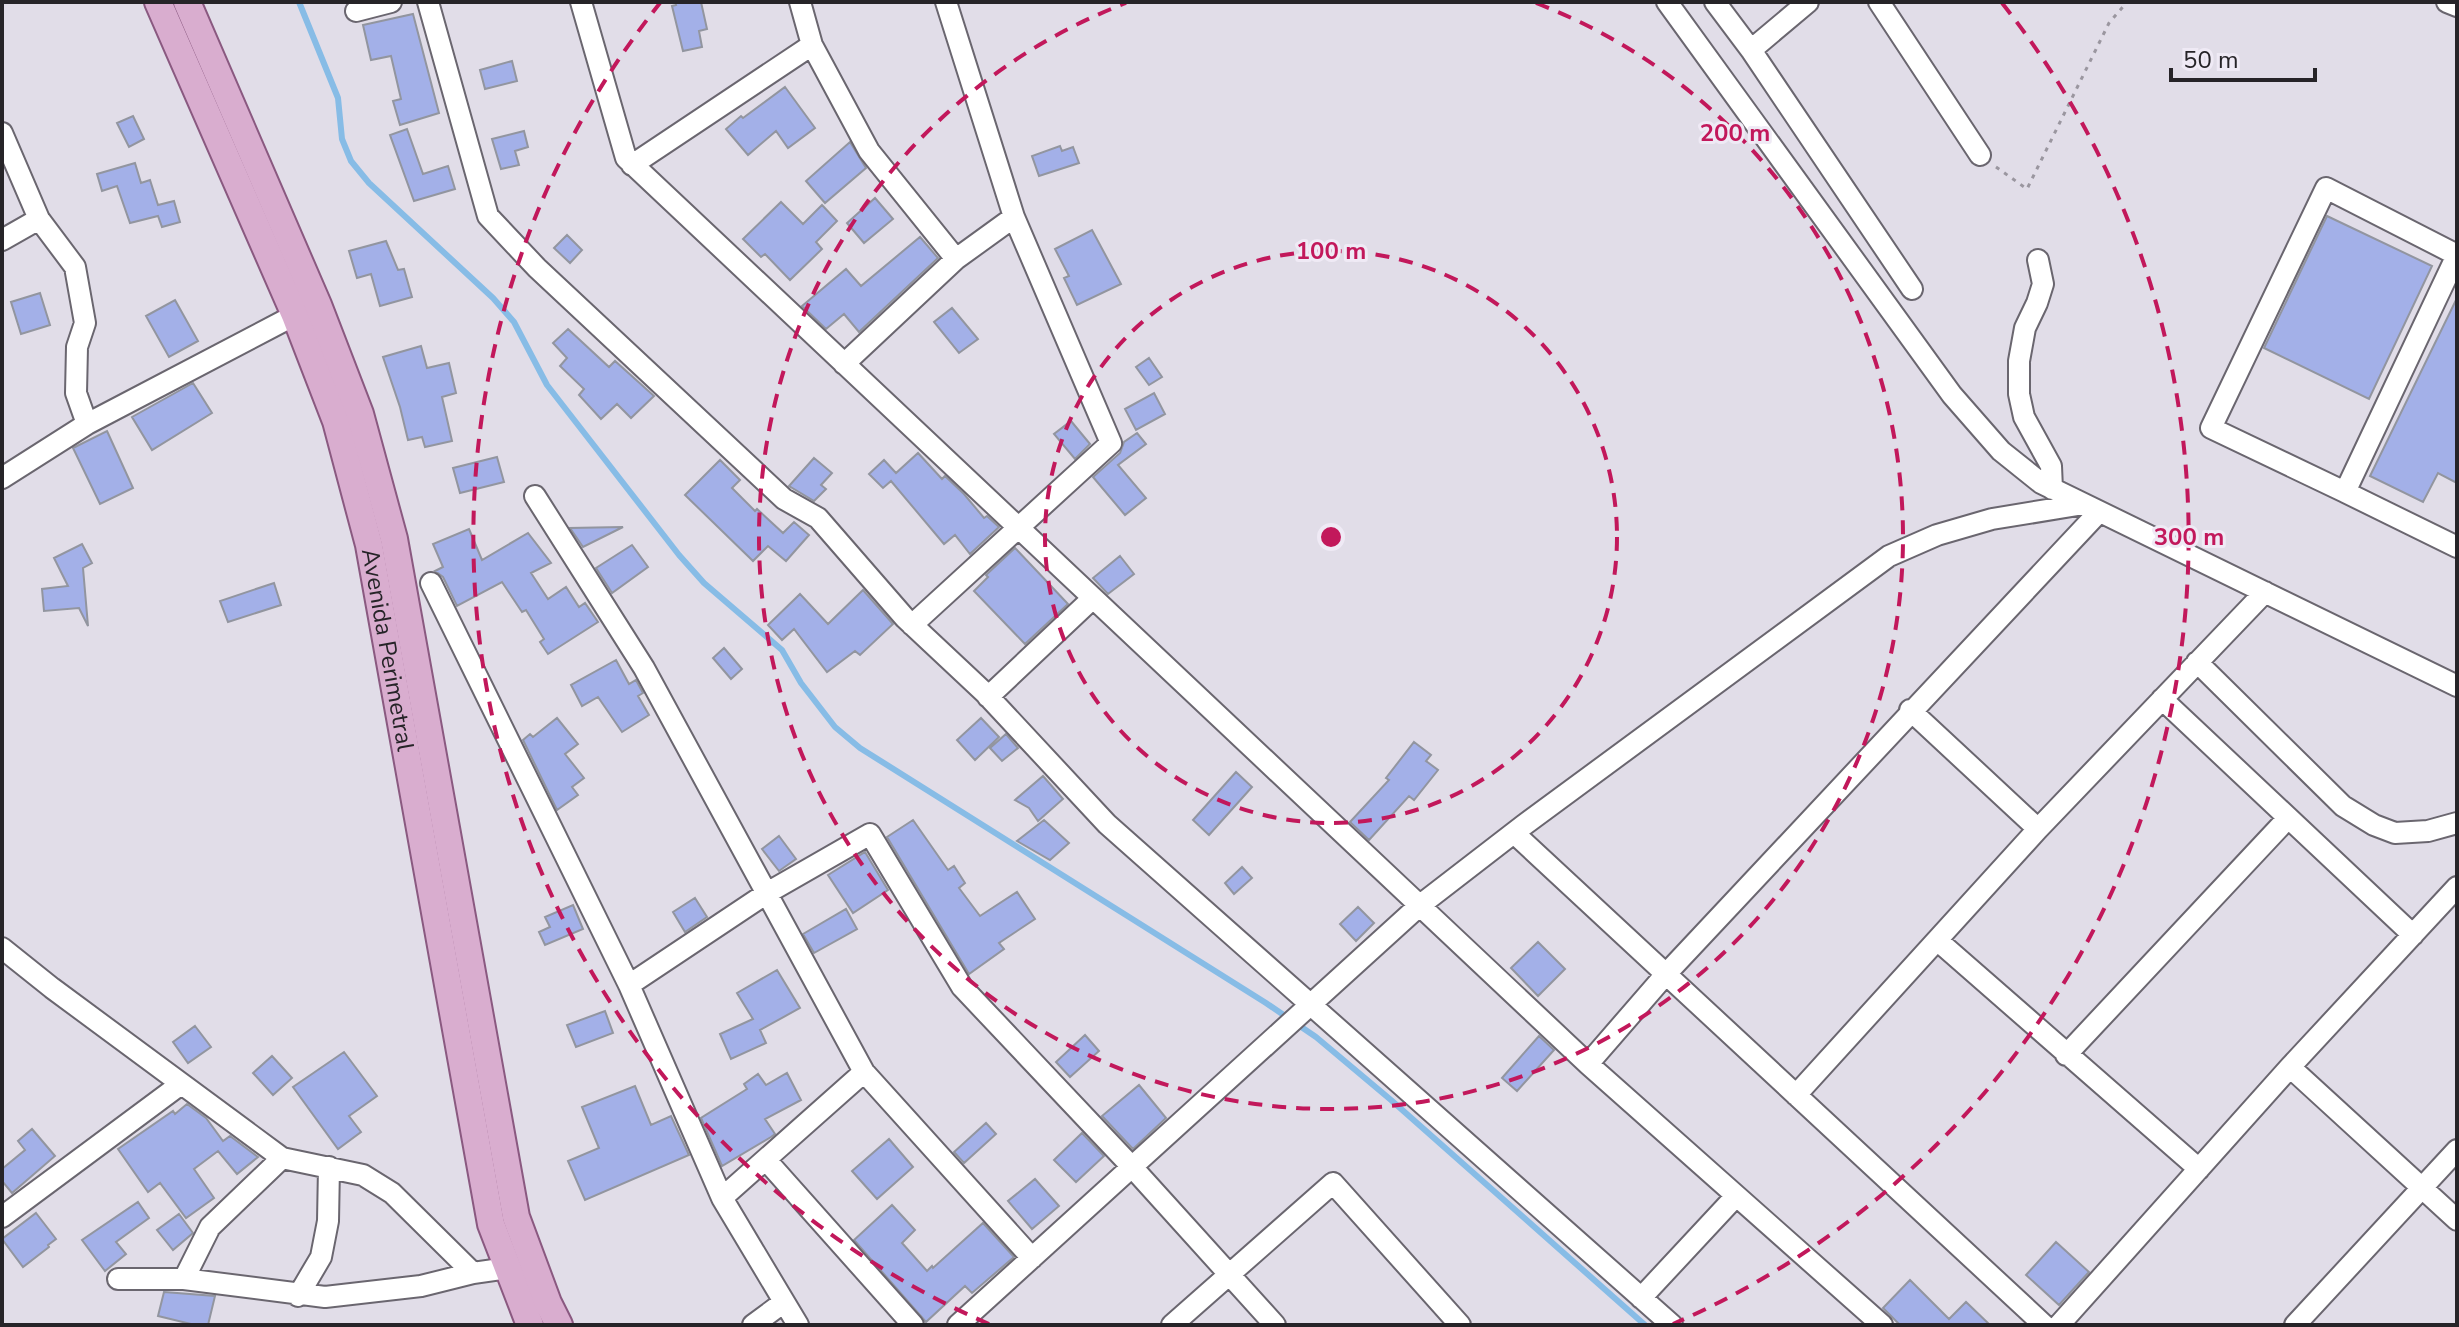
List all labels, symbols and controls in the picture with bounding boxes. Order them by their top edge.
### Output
scale bar [2171,32,2315,82]
text: 50 m [2183,44,2239,76]
text: 200 m [1700,117,1770,149]
text: 100 m [1296,235,1366,267]
text: 300 m [2154,521,2224,553]
centre of rings [1317,523,1345,551]
street label: Avenida Perimetral [354,546,422,754]

